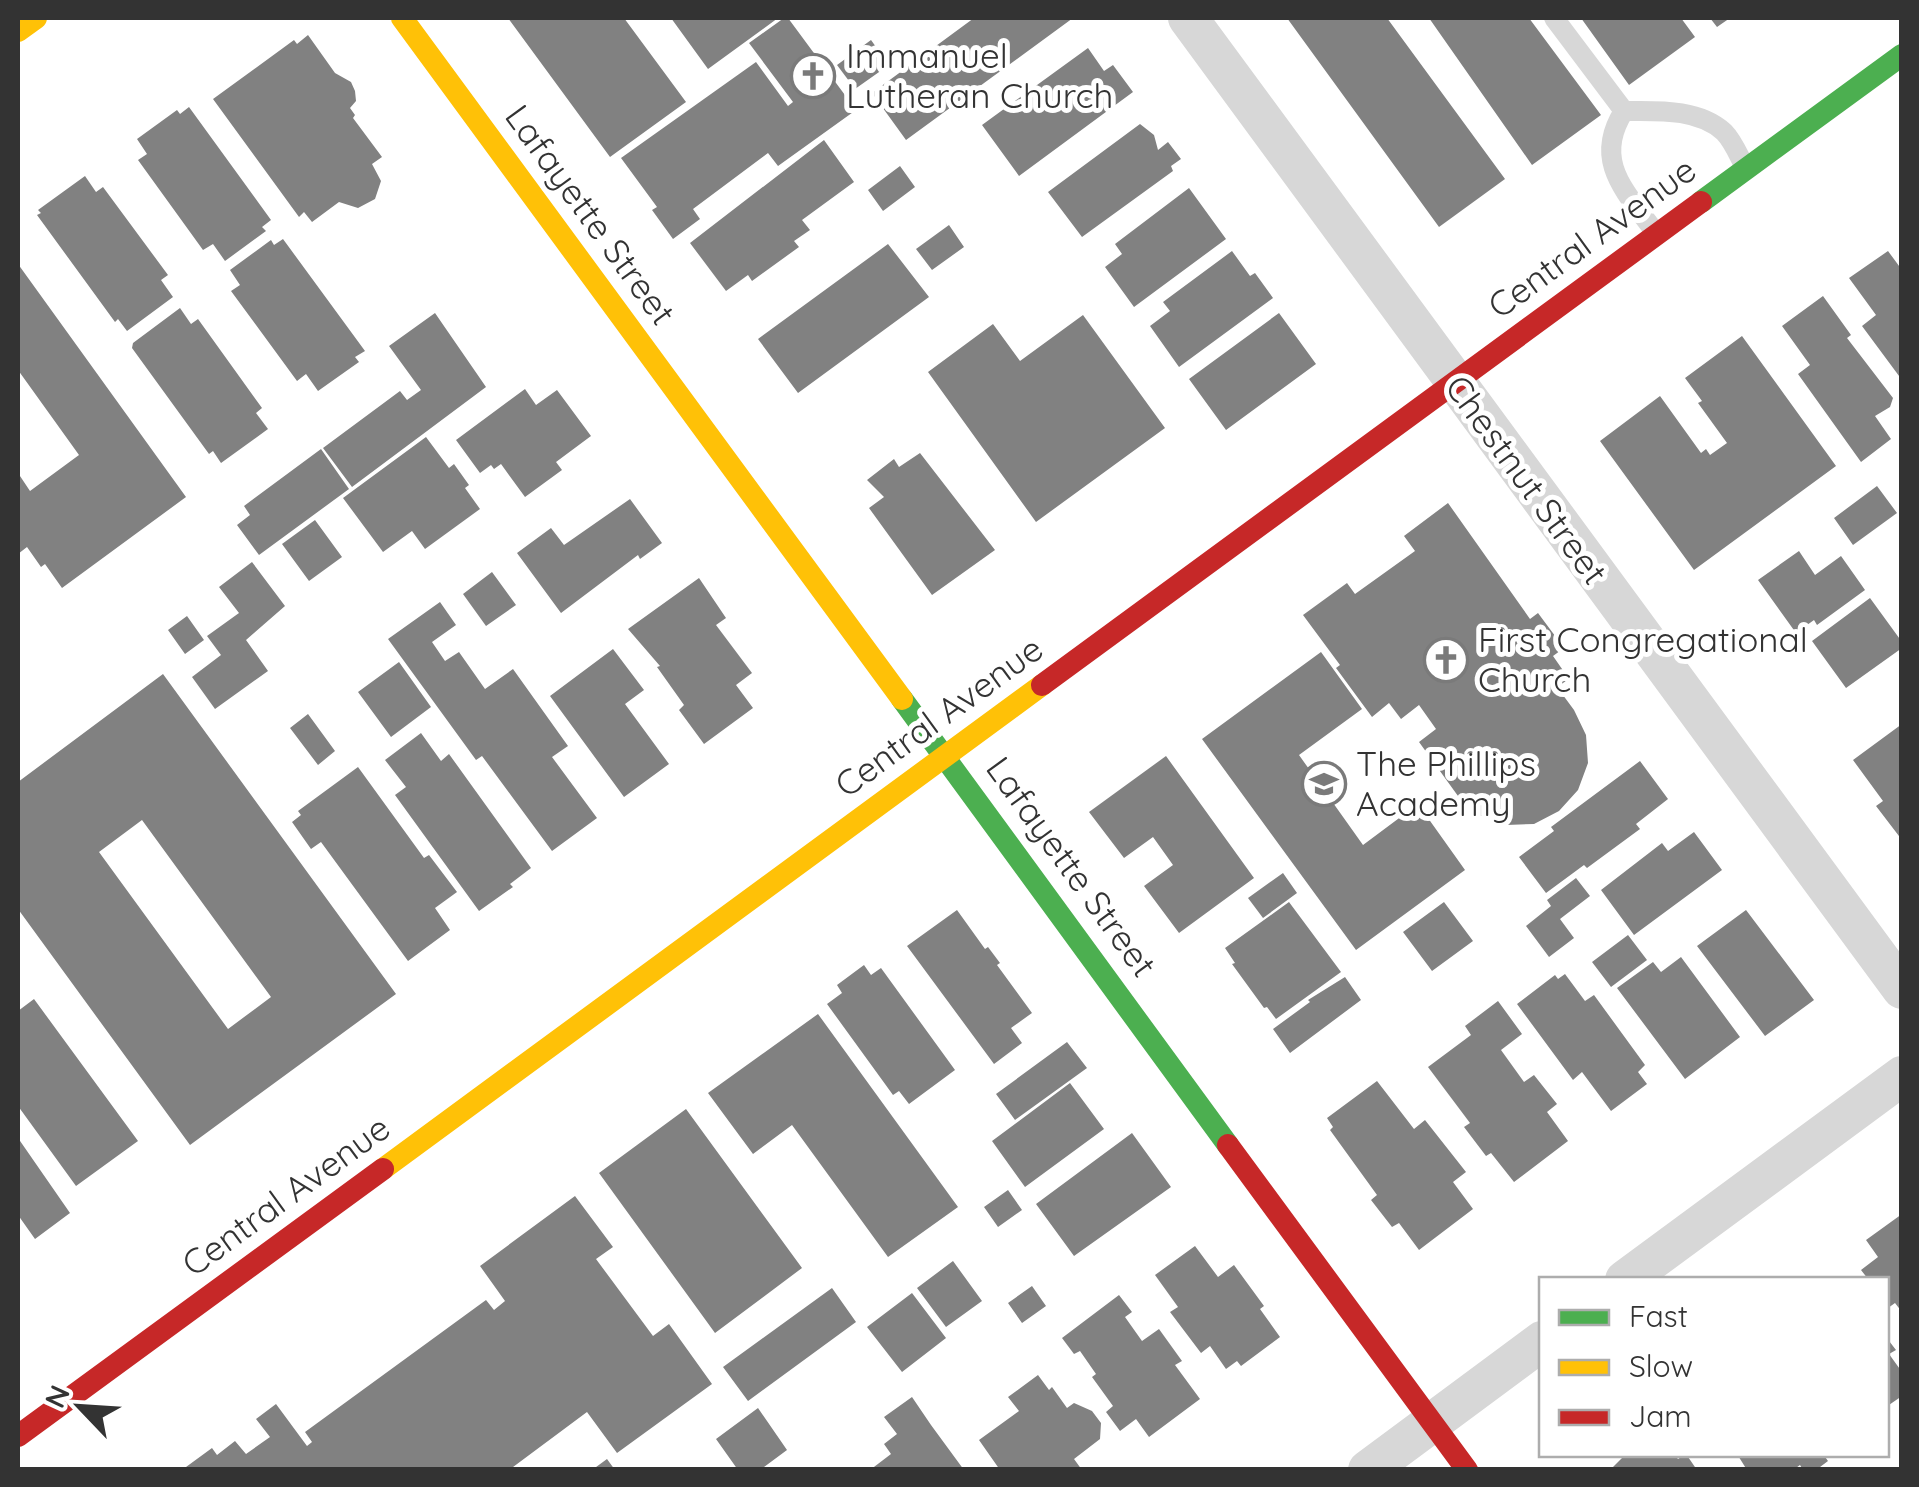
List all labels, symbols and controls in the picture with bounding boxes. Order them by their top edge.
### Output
place label: Immanuel Lutheran Church [846,33,1113,117]
church icon: Immanuel Lutheran Church [790,53,836,99]
street label: Lafayette Street [496,96,686,333]
street label: Central Avenue [1479,147,1704,327]
street label: Chestnut Street [1436,366,1617,593]
place label: First Congregational Church [1478,617,1808,701]
street label: Central Avenue [826,626,1051,806]
church icon: First Congregational Church [1423,637,1469,683]
place label: The Phillips Academy [1356,741,1536,825]
street label: Lafayette Street [977,748,1167,985]
school or university icon: The Phillips Academy [1301,761,1347,807]
street label: Central Avenue [173,1105,398,1285]
legend [1539,1277,1889,1457]
text: Fast [1629,1297,1688,1335]
text: Slow [1629,1347,1693,1385]
north arrow [30,1357,130,1457]
text: N [37,1379,77,1413]
text: Jam [1629,1397,1692,1435]

